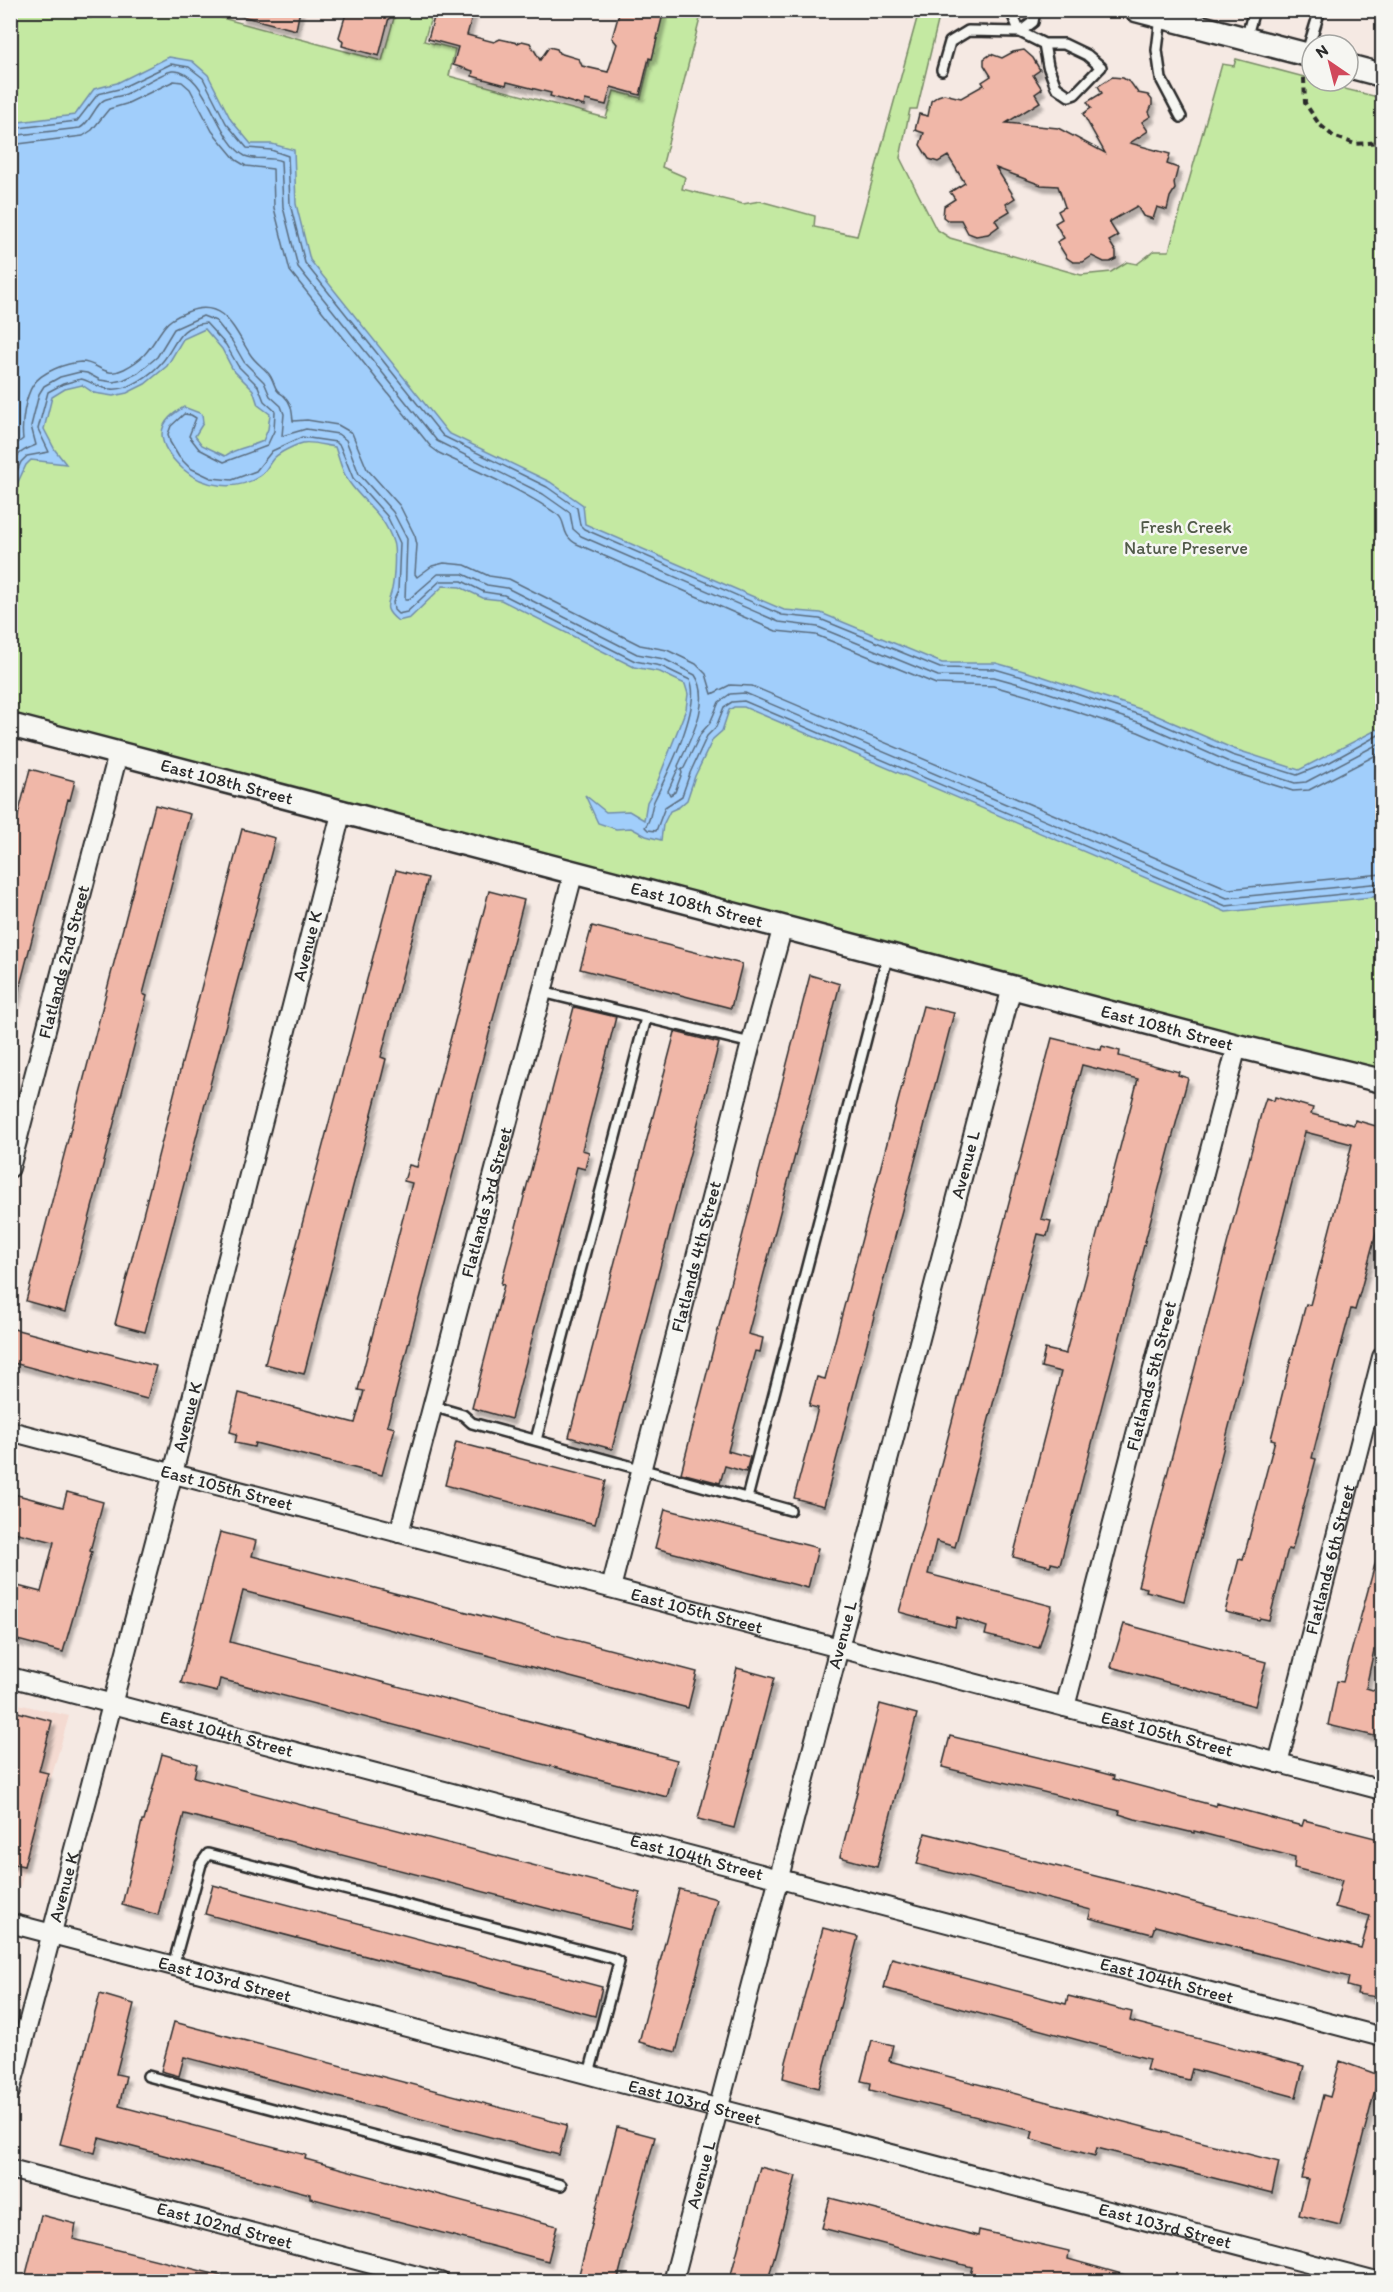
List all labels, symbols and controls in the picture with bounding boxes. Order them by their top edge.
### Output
north arrow [1300,33,1360,93]
text: N [1312,40,1332,62]
park label: Fresh Creek Nature Preserve [1124,516,1248,559]
street label: East 108th Street [158,754,295,810]
street label: East 108th Street [628,877,766,933]
street label: Flatlands 2nd Street [33,883,94,1041]
street label: Avenue K [288,908,327,984]
street label: East 108th Street [1099,1000,1236,1056]
street label: Flatlands 3rd Street [456,1124,517,1280]
street label: Avenue L [946,1128,985,1201]
street label: Flatlands 4th Street [666,1179,726,1335]
street label: Flatlands 5th Street [1121,1299,1181,1453]
street label: Avenue K [168,1379,207,1454]
street label: East 105th Street [158,1460,295,1516]
street label: Flatlands 6th Street [1300,1482,1360,1637]
street label: East 105th Street [629,1583,765,1639]
street label: Avenue L [823,1598,862,1671]
street label: East 104th Street [158,1706,296,1762]
street label: East 105th Street [1099,1706,1236,1762]
street label: East 104th Street [628,1829,766,1885]
street label: Avenue K [44,1849,84,1925]
street label: East 103rd Street [156,1951,294,2007]
street label: East 104th Street [1098,1953,1236,2009]
street label: East 103rd Street [626,2075,764,2130]
street label: Avenue L [682,2138,721,2211]
street label: East 102nd Street [155,2197,295,2254]
street label: East 103rd Street [1096,2198,1234,2254]

